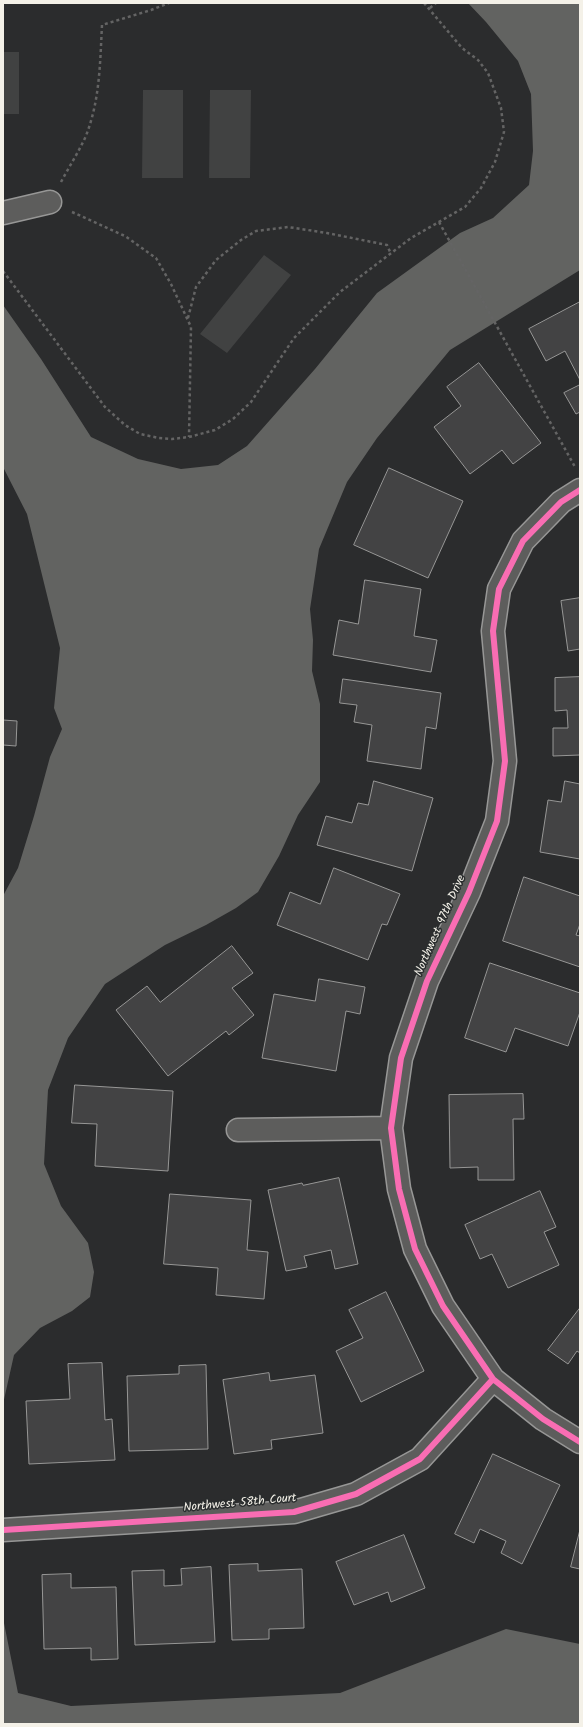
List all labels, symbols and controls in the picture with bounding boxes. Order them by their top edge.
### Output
street label: Northwest 97th Drive [412,873,470,979]
street label: Northwest 58th Court [183,1492,297,1516]

